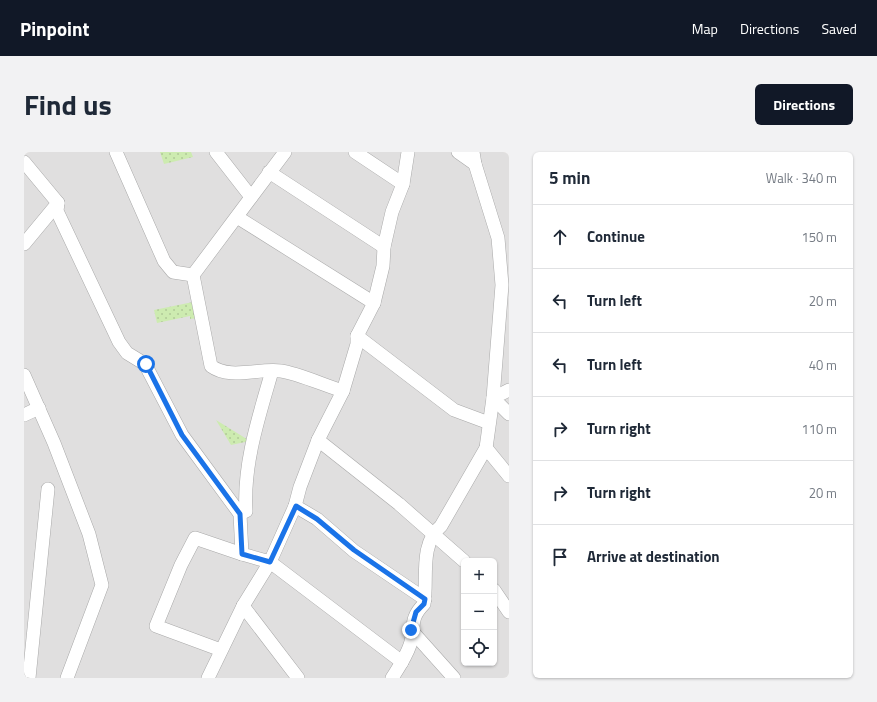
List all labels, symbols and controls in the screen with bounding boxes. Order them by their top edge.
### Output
text: Pinpoint [20,14,89,43]
text: Map [692,18,718,39]
text: Directions [740,18,799,39]
text: Saved [821,18,857,39]
text: Find us [24,83,112,126]
button: Directions [755,84,853,125]
text: 5 min [549,165,590,191]
text: Walk · 340 m [766,168,837,188]
text: Continue [587,225,645,248]
icon: ahead [549,226,571,248]
text: 150 m [801,227,837,247]
text: Turn left [587,289,642,312]
icon: left [549,290,571,312]
text: 20 m [809,291,837,311]
text: Turn left [587,353,642,376]
icon: left [549,354,571,376]
route start [137,355,155,373]
text: 40 m [809,355,837,375]
text: Turn right [587,417,651,440]
icon: right [549,418,571,440]
text: 110 m [801,419,837,439]
text: Turn right [587,481,651,504]
icon: right [549,482,571,504]
text: 20 m [809,483,837,503]
text: Arrive at destination [587,545,720,568]
icon: arrive [549,546,571,568]
map controls [461,558,497,666]
button: + [461,558,497,594]
button: − [461,594,497,630]
route end [402,621,420,639]
button: locate [461,630,497,666]

